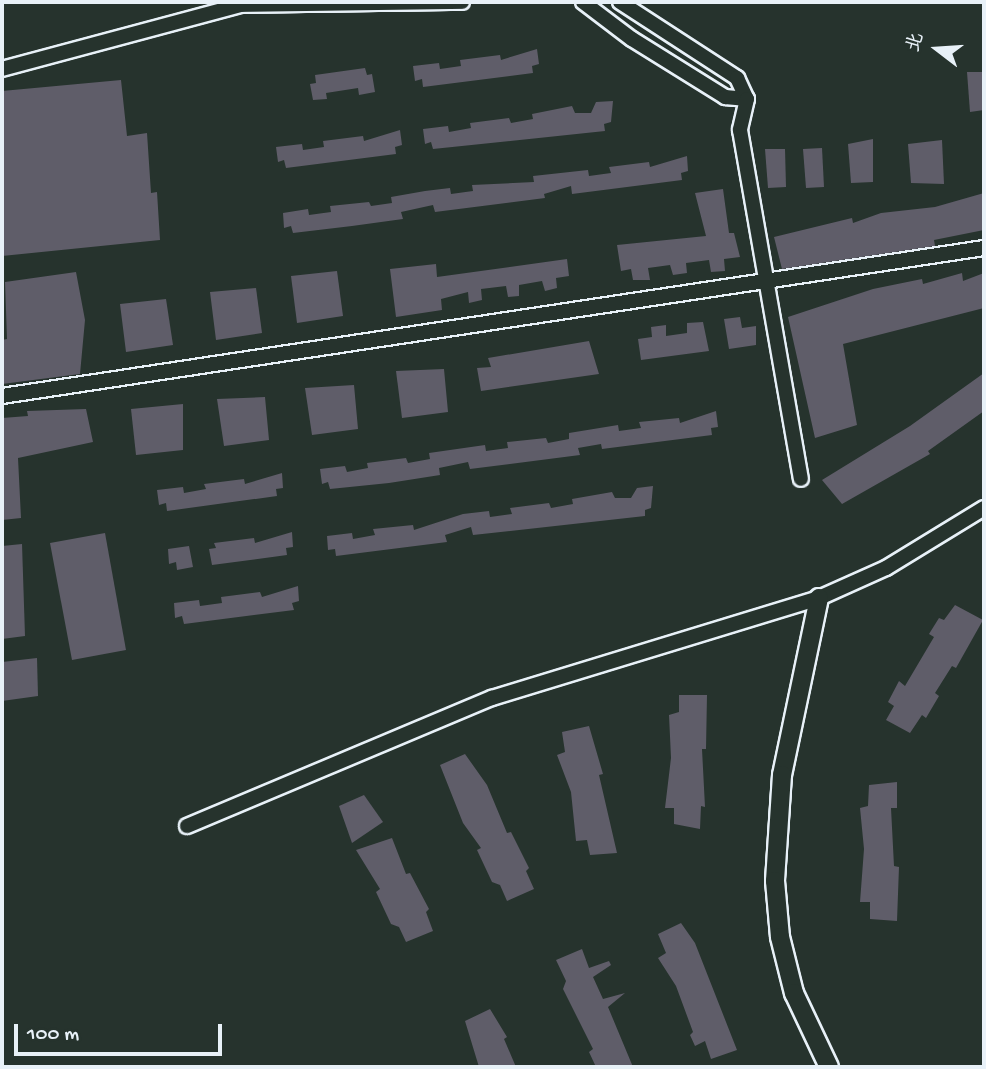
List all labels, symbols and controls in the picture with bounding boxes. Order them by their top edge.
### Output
north arrow [902,14,972,84]
text: 北 [903,30,930,55]
scale bar [18,1010,226,1054]
text: 100 m [27,1023,79,1048]

